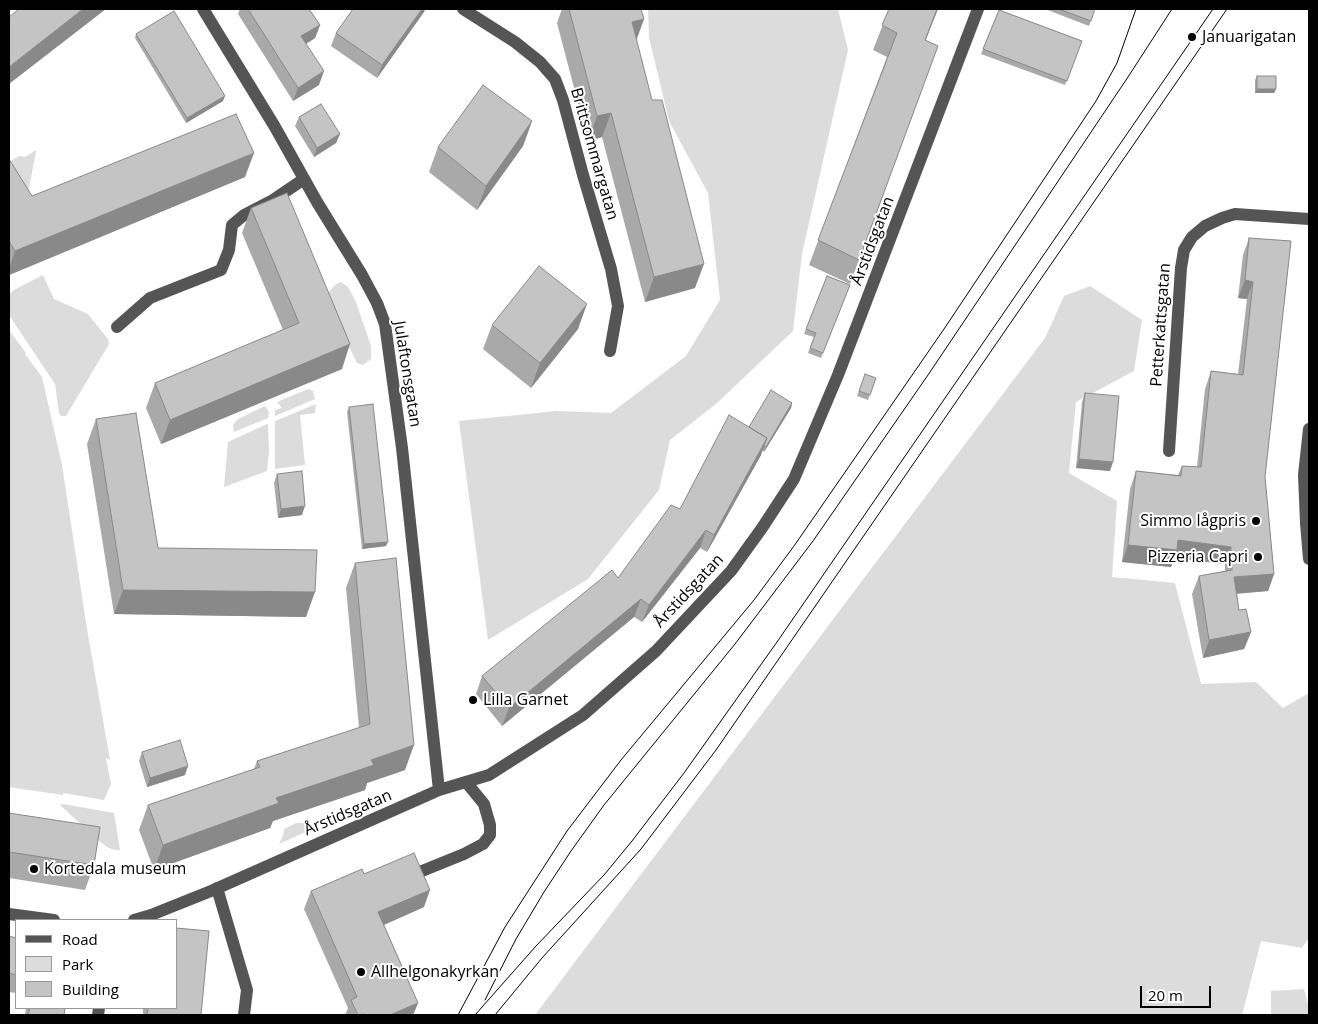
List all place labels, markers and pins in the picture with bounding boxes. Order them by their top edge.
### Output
place label: Januarigatan [1202,27,1296,47]
marker: Januarigatan [1186,31,1198,43]
place label: Simmo lågpris [1140,511,1246,531]
marker: Simmo lågpris [1250,515,1262,527]
place label: Pizzeria Capri [1147,547,1248,567]
marker: Pizzeria Capri [1252,551,1264,563]
place label: Lilla Garnet [483,690,568,710]
marker: Lilla Garnet [467,694,479,706]
place label: Kortedala museum [44,859,186,879]
marker: Kortedala museum [28,863,40,875]
place label: Allhelgonakyrkan [371,962,499,982]
marker: Allhelgonakyrkan [355,966,367,978]

